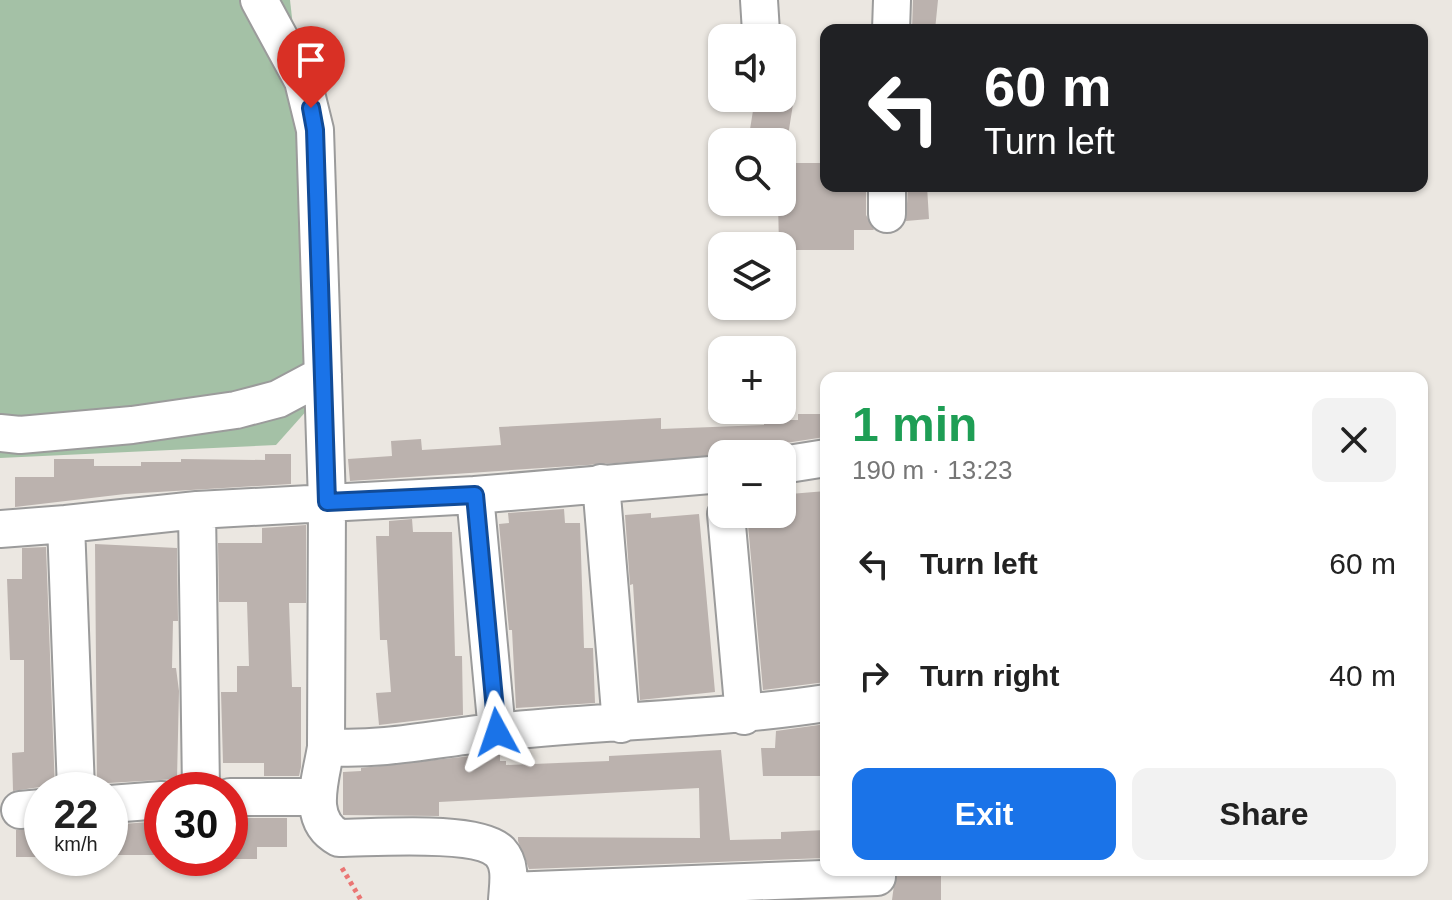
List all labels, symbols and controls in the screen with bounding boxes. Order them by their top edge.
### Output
map controls [708,24,796,528]
button: sound [708,24,796,112]
pin [277,26,345,108]
icon: arrive [289,38,333,82]
text: 60 m [984,55,1112,118]
icon: left [852,56,956,160]
text: Turn left [984,121,1115,162]
button: search [708,128,796,216]
button: layers [708,232,796,320]
button: + [708,336,796,424]
text: 1 min [852,398,977,451]
button: close [1312,398,1396,482]
button: − [708,440,796,528]
text: 190 m · 13:23 [852,455,1012,485]
icon: left [852,542,896,586]
text: Turn left [920,547,1038,580]
text: 60 m [1329,547,1396,580]
icon: right [852,654,896,698]
text: Turn right [920,659,1059,692]
text: 40 m [1329,659,1396,692]
position arrow [455,690,539,774]
button: Exit [852,768,1116,860]
button: Share [1132,768,1396,860]
speed limit sign: 30 [144,772,248,876]
text: 22 [54,792,98,836]
text: km/h [54,833,98,855]

